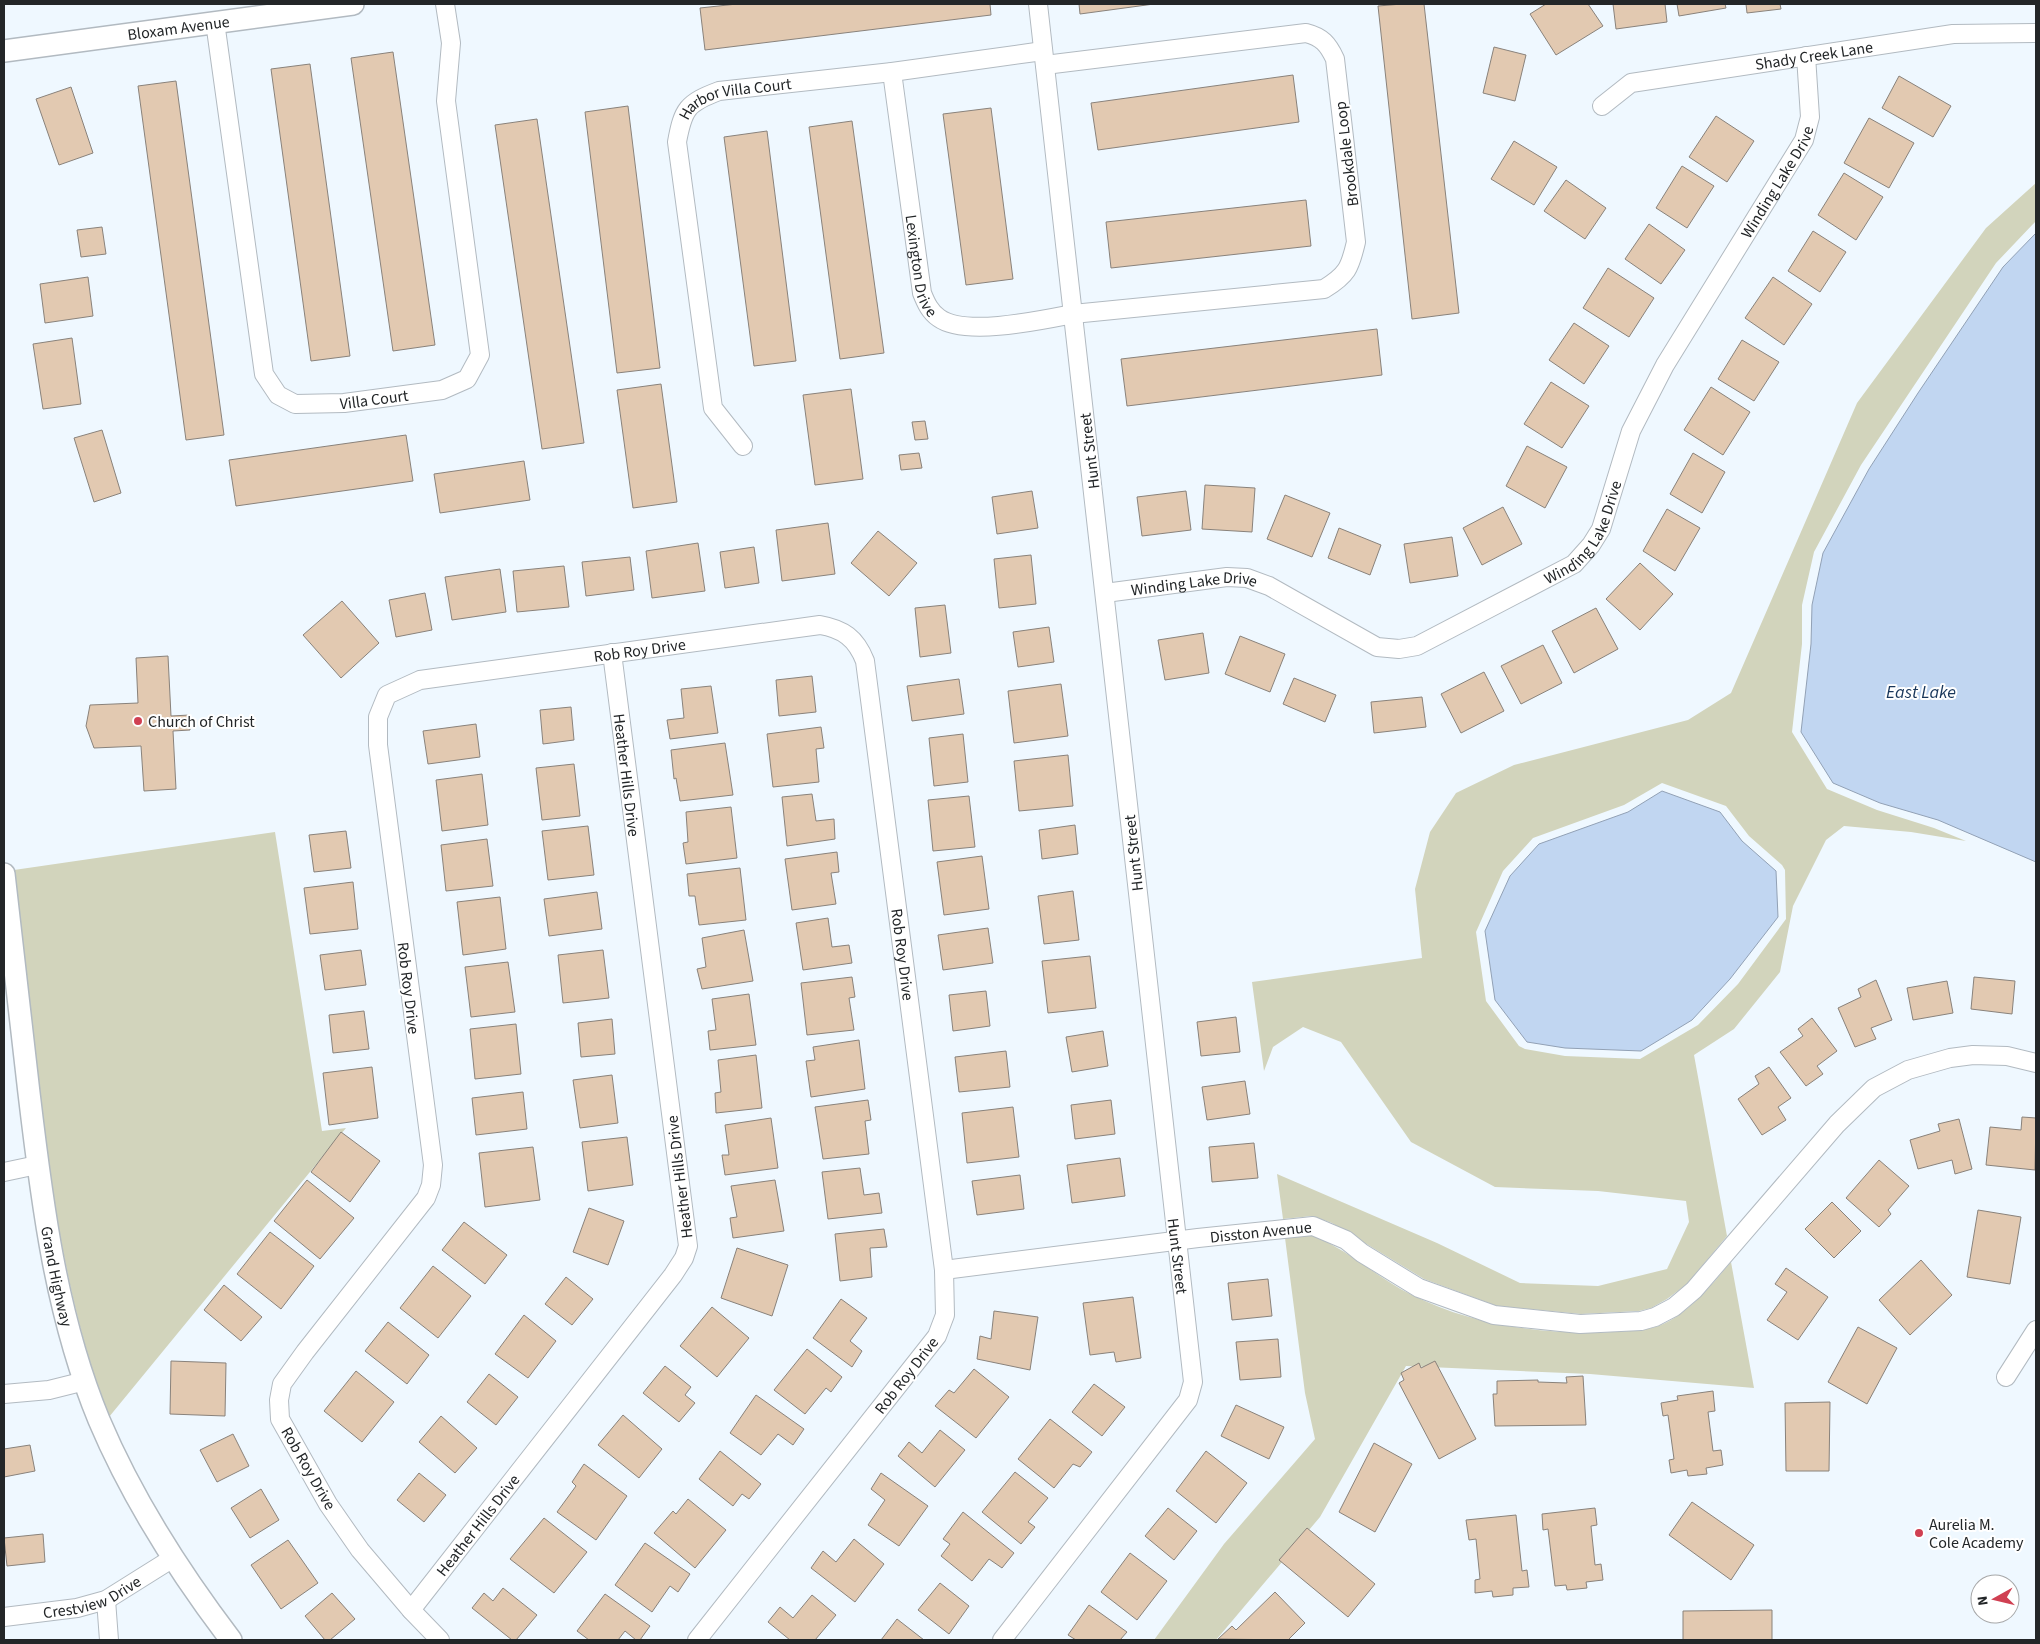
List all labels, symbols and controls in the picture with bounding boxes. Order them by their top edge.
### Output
street label: Bloxam Avenue [126,11,231,46]
street label: Shady Creek Lane [1754,36,1875,76]
street label: Harbor Villa Court [674,73,793,124]
street label: Brookdale Loop [1330,100,1364,208]
street label: Winding Lake Drive [1736,124,1819,243]
street label: Lexington Drive [899,213,942,322]
street label: Villa Court [339,385,410,415]
street label: Hunt Street [1074,411,1106,490]
street label: Winding Lake Drive [1540,478,1627,590]
street label: Winding Lake Drive [1130,567,1261,601]
street label: Rob Roy Drive [592,634,687,668]
water label: East Lake [1886,680,1956,705]
place label: Church of Christ [148,711,255,733]
street label: Heather Hills Drive [608,712,644,838]
marker: Church of Christ [132,715,144,727]
street label: Hunt Street [1119,813,1149,892]
street label: Rob Roy Drive [885,907,919,1002]
street label: Rob Roy Drive [391,941,425,1035]
street label: Heather Hills Drive [662,1114,698,1240]
street label: Disston Avenue [1209,1216,1313,1249]
street label: Hunt Street [1161,1217,1193,1296]
street label: Grand Highway [35,1225,78,1330]
street label: Rob Roy Drive [870,1332,944,1419]
street label: Rob Roy Drive [275,1423,341,1514]
street label: Heather Hills Drive [431,1470,525,1581]
place label: Aurelia M. Cole Academy [1929,1514,2024,1554]
marker: Aurelia M. Cole Academy [1913,1527,1925,1539]
street label: Crestview Drive [42,1571,145,1624]
north arrow [1970,1574,2020,1624]
text: N [1973,1595,1994,1607]

